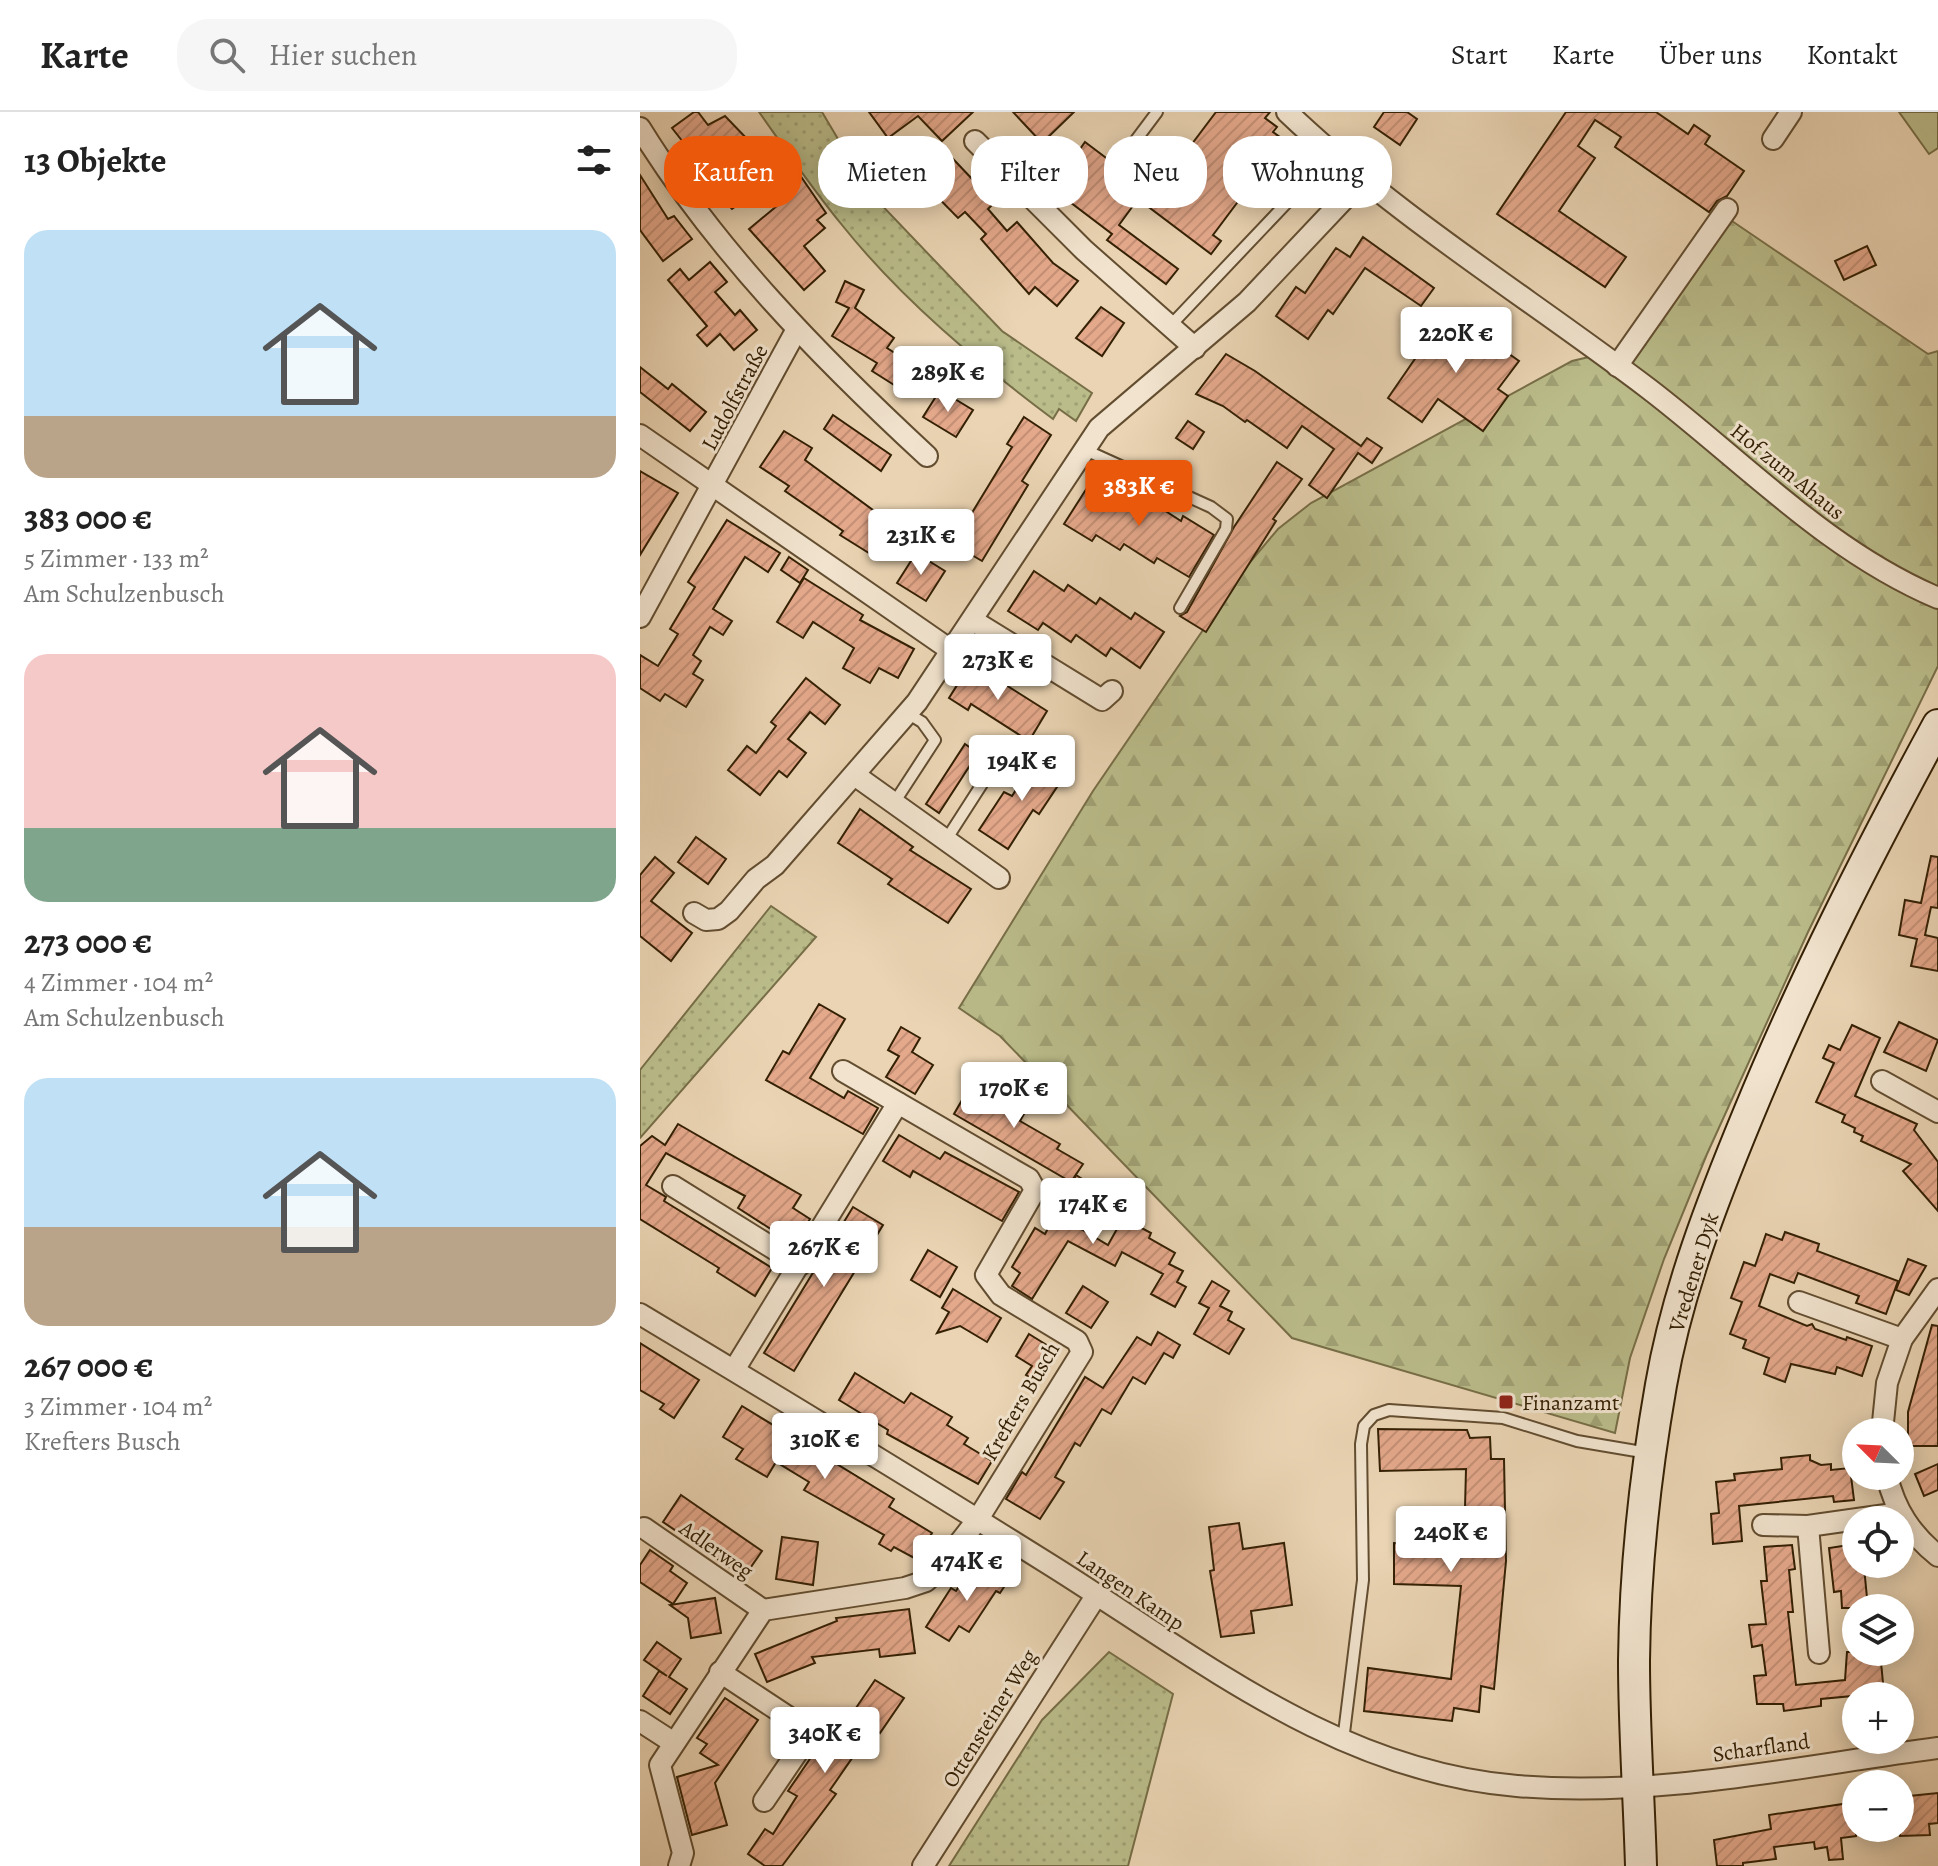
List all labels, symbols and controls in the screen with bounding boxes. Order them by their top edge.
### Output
search box [177,19,737,91]
text: Karte [40,29,129,81]
icon: search [205,33,249,77]
text: Hier suchen [269,35,417,75]
text: Start [1451,36,1508,74]
text: Karte [1552,36,1615,74]
text: Über uns [1659,36,1763,74]
text: Kontakt [1807,36,1898,74]
chip: Kaufen [664,136,802,208]
chip: Mieten [818,136,955,208]
chip: Filter [971,136,1088,208]
chip: Neu [1104,136,1207,208]
chip: Wohnung [1223,136,1392,208]
text: 13 Objekte [24,137,167,184]
icon: filters [572,138,616,182]
icon: home [248,282,392,426]
pin: 220K € [1391,307,1521,375]
text: 220K € [1419,315,1493,350]
street label: Ludolfstraße [694,339,775,456]
pin: 289K € [883,346,1013,414]
text: 289K € [911,354,985,389]
street label: Hof zum Ahaus [1724,417,1851,527]
pin: 383K € [1074,460,1204,528]
text: 383K € [1103,468,1175,503]
text: 383 000 € [24,494,152,541]
pin: 231K € [856,509,986,577]
text: 231K € [886,517,956,552]
text: 5 Zimmer · 133 m² [24,541,209,576]
text: Am Schulzenbusch [24,576,225,611]
pin: 273K € [933,634,1063,702]
text: 273K € [962,642,1034,677]
icon: home [248,706,392,850]
pin: 194K € [957,735,1087,803]
text: 194K € [987,743,1057,778]
text: 273 000 € [24,918,152,965]
text: 4 Zimmer · 104 m² [24,965,213,1000]
text: Am Schulzenbusch [24,1000,225,1035]
pin: 170K € [949,1062,1079,1130]
text: 170K € [979,1070,1049,1105]
icon: home [248,1130,392,1274]
pin: 174K € [1028,1178,1158,1246]
text: 174K € [1058,1186,1128,1221]
street label: Vredener Dyk [1661,1209,1726,1337]
pin: 267K € [759,1221,889,1289]
text: 267K € [788,1229,860,1264]
street label: Krefters Busch [975,1336,1067,1466]
text: 267 000 € [24,1342,153,1389]
place label: Finanzamt [1522,1388,1619,1418]
text: 3 Zimmer · 104 m² [24,1389,212,1424]
marker: Finanzamt [1497,1393,1515,1411]
pin: 310K € [760,1413,890,1481]
north arrow [1842,1418,1914,1490]
map controls [1842,1418,1914,1842]
text: 310K € [790,1421,860,1456]
text: Krefters Busch [24,1424,181,1459]
pin: 240K € [1386,1506,1516,1574]
button: locate [1842,1506,1914,1578]
street label: Adlerweg [673,1513,759,1586]
text: 240K € [1414,1514,1488,1549]
pin: 474K € [902,1535,1032,1603]
text: 474K € [931,1543,1003,1578]
street label: Langen Kamp [1070,1544,1190,1638]
button: layers [1842,1594,1914,1666]
street label: Ottensteiner Weg [935,1644,1044,1793]
button: + [1842,1682,1914,1754]
pin: 340K € [760,1707,890,1775]
text: 340K € [788,1715,862,1750]
street label: Scharfland [1711,1726,1812,1770]
button: − [1842,1770,1914,1842]

